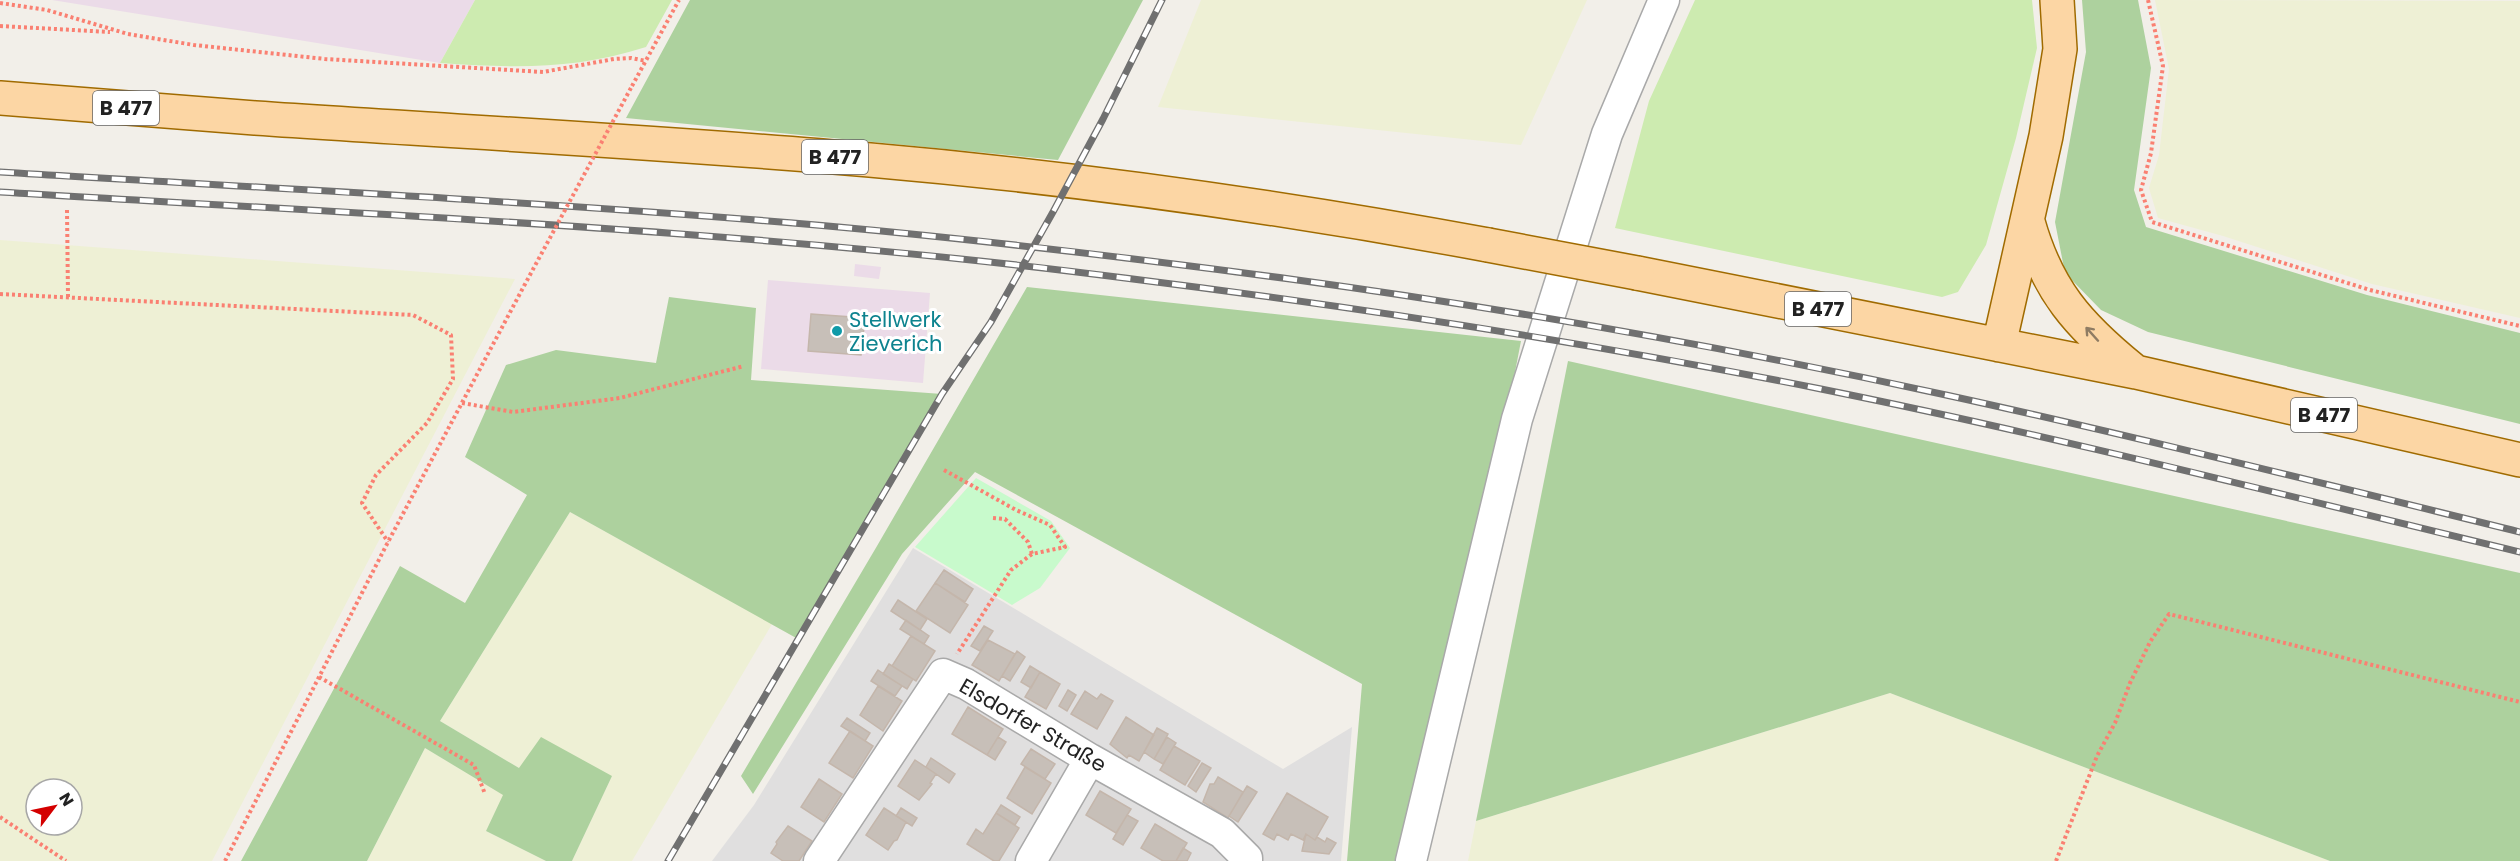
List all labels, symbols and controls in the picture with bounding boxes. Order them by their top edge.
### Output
road number: B 477 [93,91,159,125]
road number: B 477 [802,140,868,174]
road number: B 477 [1785,292,1851,326]
place label: Stellwerk Zieverich [849,305,943,358]
marker: Stellwerk Zieverich [830,324,844,338]
one-way arrow [2085,326,2099,341]
road number: B 477 [2291,398,2357,432]
street label: Elsdorfer Straße [954,671,1112,779]
north arrow [24,777,84,837]
text: N [53,788,79,811]

